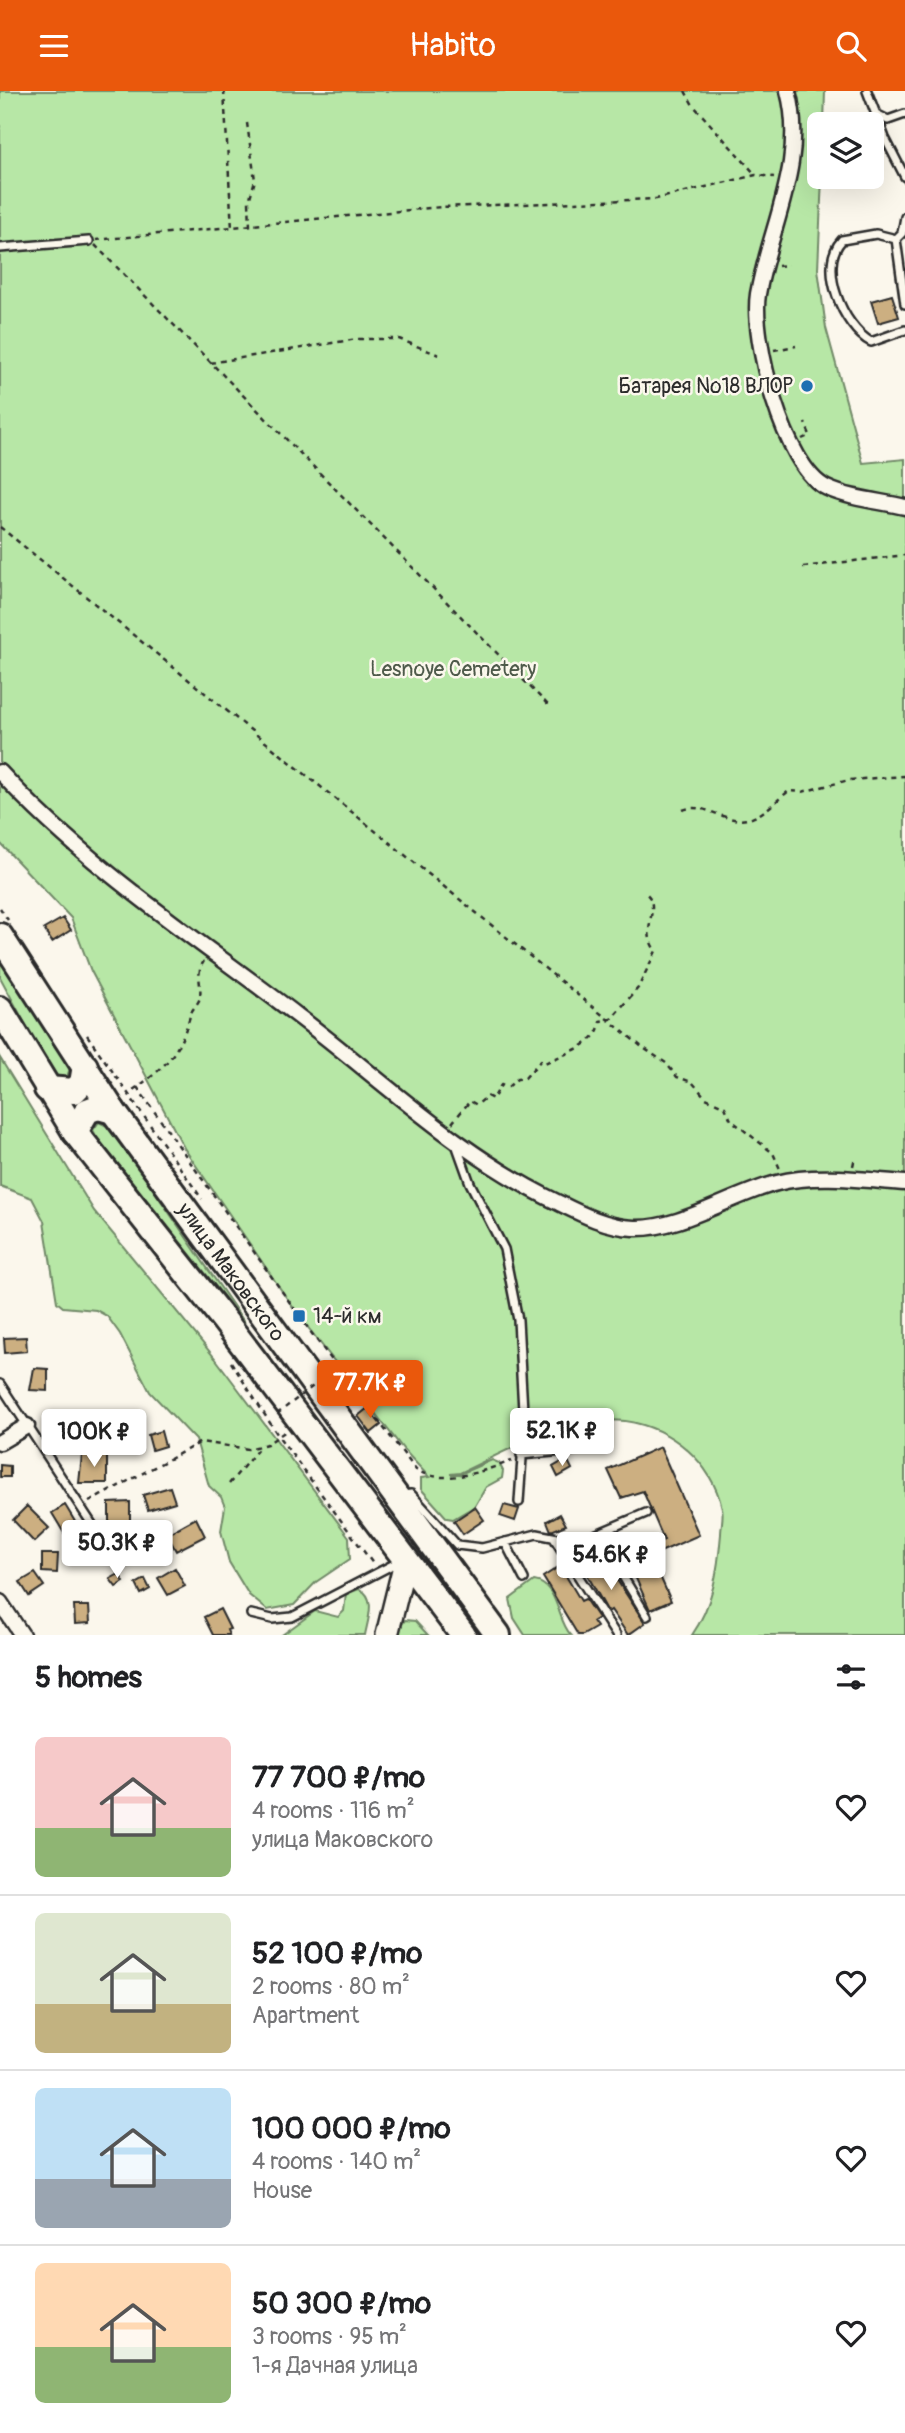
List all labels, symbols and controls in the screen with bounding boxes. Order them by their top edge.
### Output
text: Habito [409,26,496,66]
icon: menu [35,27,73,65]
icon: search [832,27,870,65]
map controls [807,112,884,189]
button: layers [807,112,884,189]
place label: Батарея №18 ВЛОР [619,373,794,400]
marker: Батарея №18 ВЛОР [799,378,815,394]
park label: Lesnoye Cemetery [370,656,536,683]
street label: улица Маковского [171,1196,291,1347]
place label: 14-й км [313,1303,382,1330]
marker: 14-й км [291,1308,307,1324]
pin: 77.7K ₽ [305,1361,435,1420]
text: 77.7K ₽ [333,1368,407,1397]
pin: 100K ₽ [37,1409,151,1469]
pin: 52.1K ₽ [497,1409,627,1468]
text: 52.1K ₽ [526,1416,598,1445]
text: 100K ₽ [57,1417,131,1446]
pin: 50.3K ₽ [52,1521,182,1580]
text: 50.3K ₽ [78,1528,156,1557]
pin: 54.6K ₽ [546,1533,676,1592]
text: 54.6K ₽ [573,1540,649,1569]
icon: filters [832,1658,870,1696]
text: 5 homes [35,1659,142,1696]
text: 77 700 ₽/mo [252,1759,425,1796]
icon: home [91,1765,175,1849]
icon: heart [832,1788,870,1826]
text: 4 rooms · 116 m² [252,1796,415,1825]
text: улица Маковского [252,1825,433,1854]
text: 52 100 ₽/mo [252,1935,422,1972]
icon: home [91,1941,175,2025]
icon: heart [832,1964,870,2002]
text: 2 rooms · 80 m² [252,1972,410,2001]
text: Apartment [252,2001,359,2030]
text: 100 000 ₽/mo [252,2110,451,2147]
icon: home [91,2116,175,2200]
icon: heart [832,2139,870,2177]
text: 4 rooms · 140 m² [252,2147,421,2176]
text: House [252,2176,312,2205]
text: 50 300 ₽/mo [252,2285,431,2322]
icon: home [91,2291,175,2375]
icon: heart [832,2314,870,2352]
text: 3 rooms · 95 m² [252,2322,407,2351]
text: 1-я Дачная улица [252,2351,418,2380]

